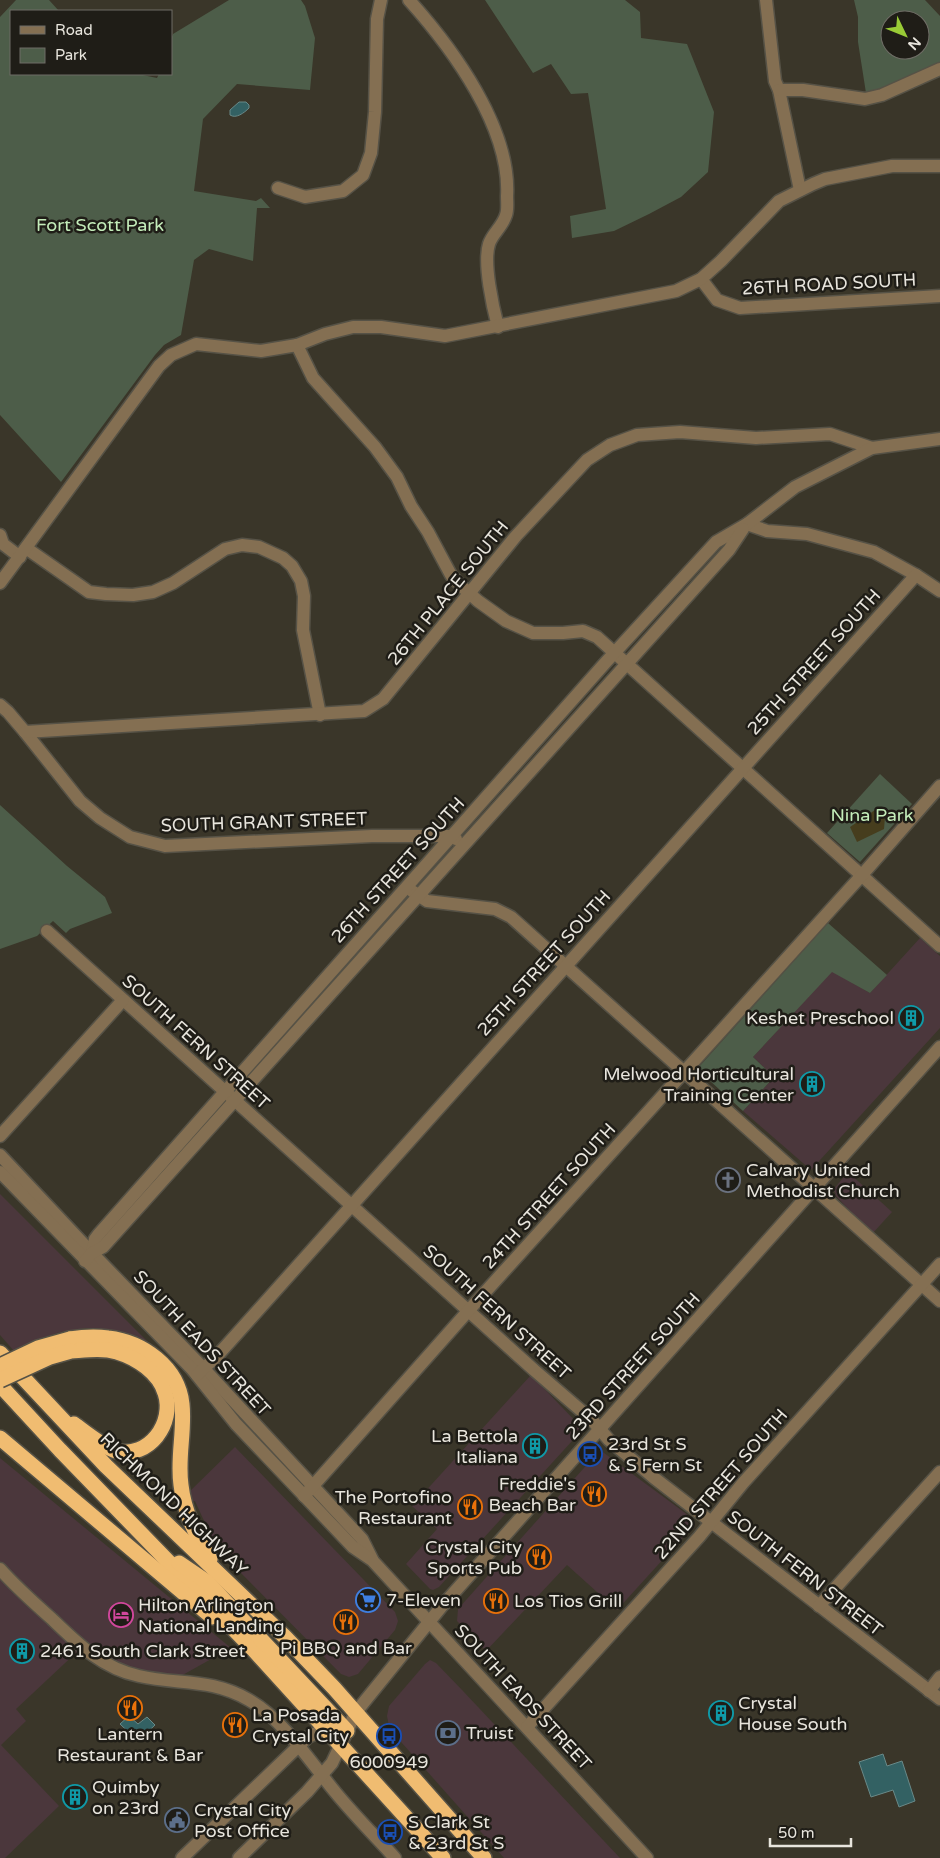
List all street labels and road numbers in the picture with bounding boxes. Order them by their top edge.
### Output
street label: 26TH ROAD SOUTH [741,268,917,300]
street label: 26TH PLACE SOUTH [383,516,513,670]
street label: 25TH STREET SOUTH [743,585,885,739]
street label: 26TH STREET SOUTH [327,793,469,947]
street label: SOUTH GRANT STREET [160,807,368,837]
street label: 25TH STREET SOUTH [473,886,615,1040]
street label: SOUTH FERN STREET [118,970,274,1114]
street label: 24TH STREET SOUTH [478,1119,620,1273]
street label: SOUTH FERN STREET [419,1240,575,1384]
street label: SOUTH EADS STREET [129,1266,275,1420]
street label: 23RD STREET SOUTH [561,1288,705,1444]
street label: 22ND STREET SOUTH [650,1404,792,1564]
street label: RICHMOND HIGHWAY [96,1428,253,1581]
street label: SOUTH FERN STREET [723,1506,887,1641]
street label: SOUTH EADS STREET [450,1620,596,1774]

